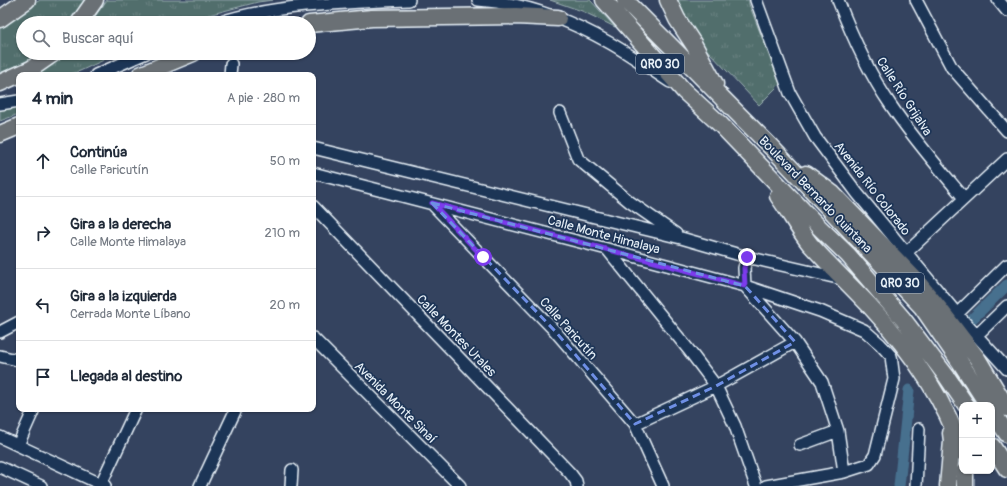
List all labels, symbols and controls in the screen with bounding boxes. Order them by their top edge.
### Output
search box [16,16,316,60]
icon: search [30,27,52,49]
text: Buscar aquí [62,29,134,48]
road number: QRO 30 [636,54,684,74]
street label: Calle Río Grijalva [873,54,935,139]
text: 4 min [32,88,73,109]
text: A pie · 280 m [227,90,300,106]
street label: Boulevard Bernardo Quintana [755,133,875,256]
street label: Avenida Río Colorado [831,139,914,239]
text: Continúa [70,143,127,162]
icon: ahead [32,150,54,172]
text: 50 m [270,153,300,169]
text: Calle Paricutín [70,162,149,178]
street label: Calle Monte Himalaya [546,212,662,258]
text: Gira a la derecha [70,215,171,234]
icon: right [32,222,54,244]
text: 210 m [264,225,300,241]
text: Calle Monte Himalaya [70,234,186,250]
route start [474,248,492,266]
route end [738,248,756,266]
road number: QRO 30 [876,273,924,293]
text: Gira a la izquierda [70,287,177,306]
street label: Calle Montes Urales [413,291,500,380]
icon: left [32,294,54,316]
street label: Calle Paricutín [536,294,600,363]
text: 20 m [269,297,300,313]
text: Cerrada Monte Líbano [70,306,191,322]
street label: Avenida Monte Sinaí [351,358,440,447]
icon: arrive [32,366,54,388]
text: Llegada al destino [70,367,182,386]
map controls [959,402,995,474]
button: + [959,402,995,438]
button: − [959,438,995,474]

